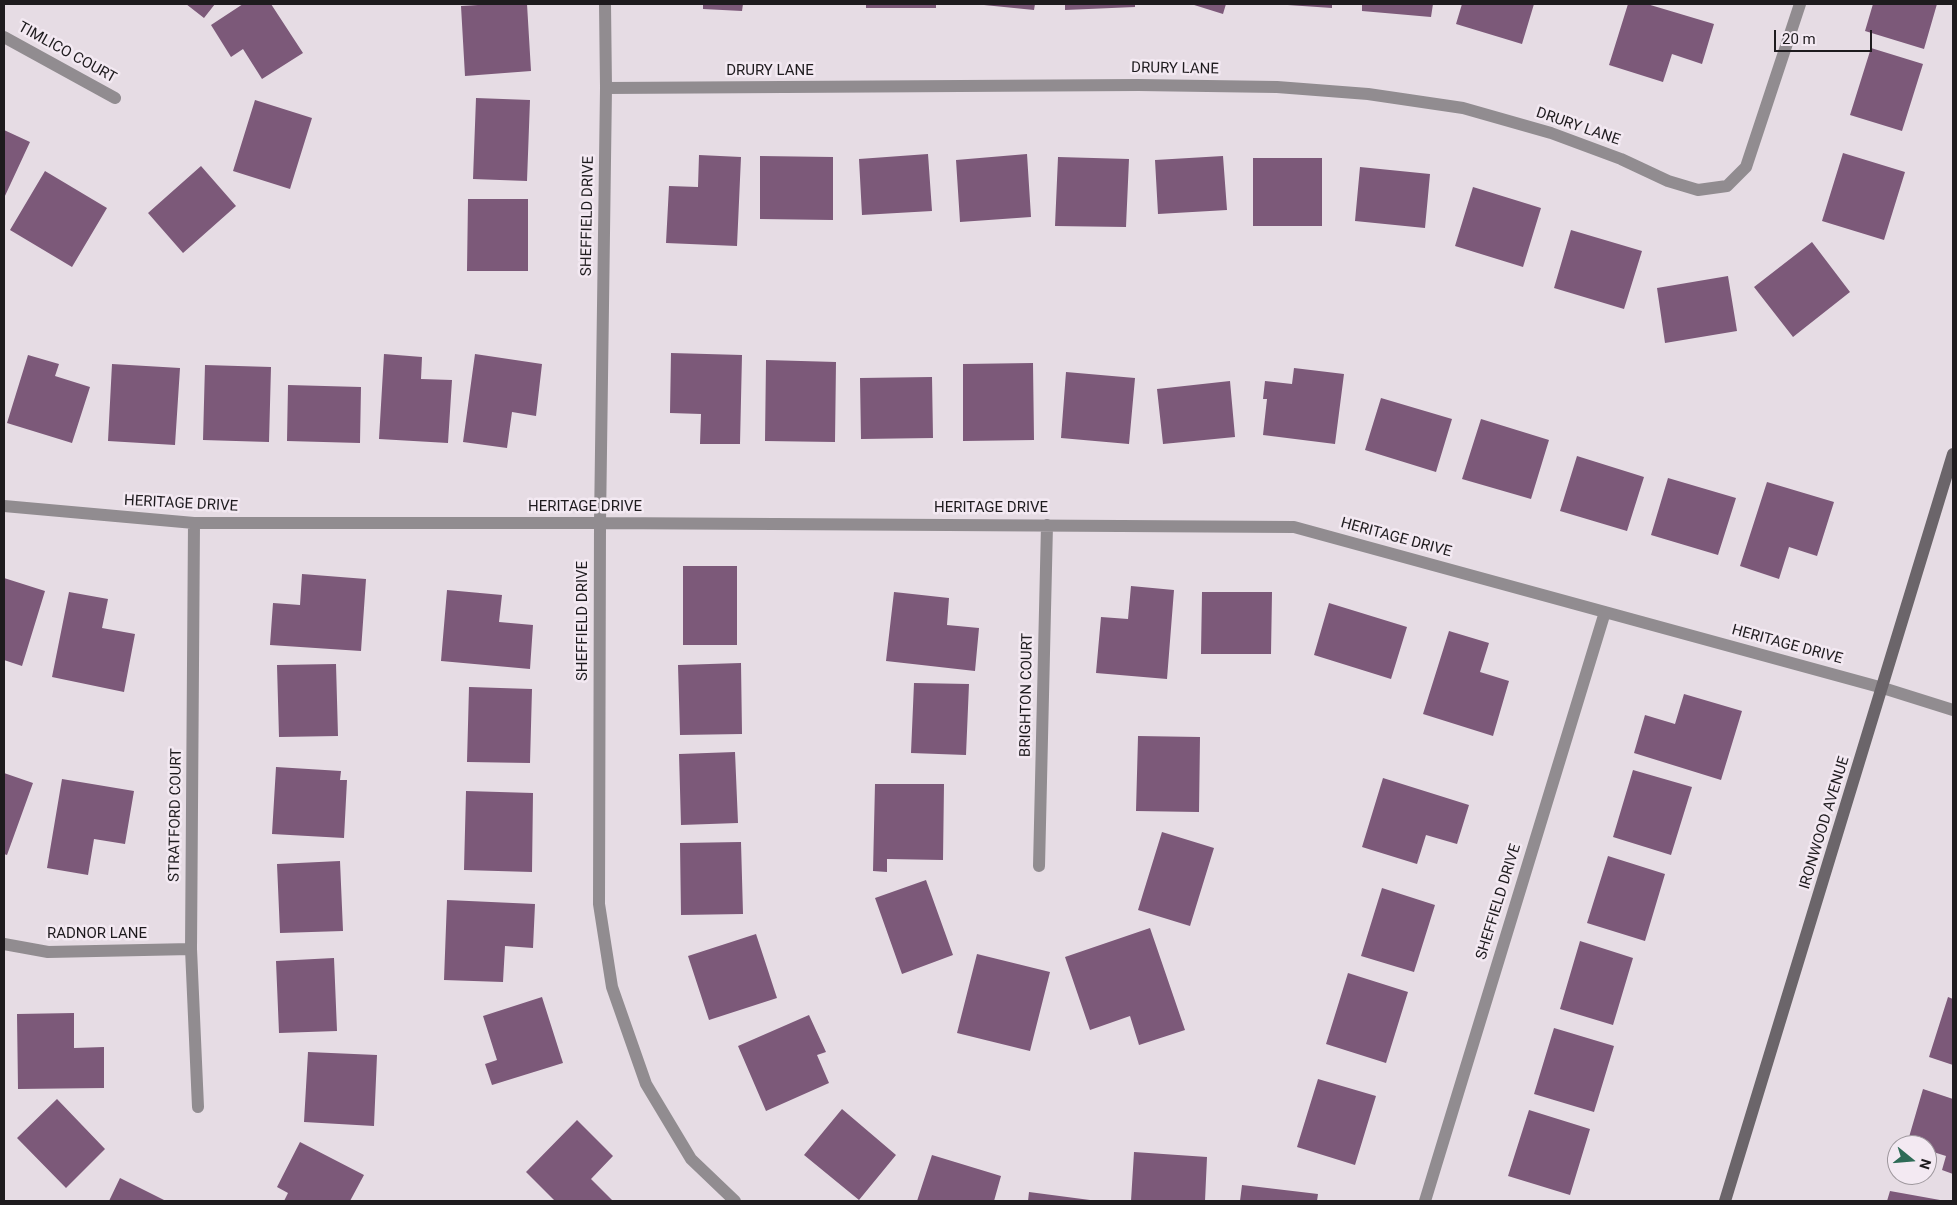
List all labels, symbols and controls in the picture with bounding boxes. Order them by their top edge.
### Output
street label: TIMLICO COURT [15,19,119,87]
scale bar [1777,20,1874,52]
text: 20 m [1782,30,1816,48]
street label: DRURY LANE [1131,59,1219,79]
street label: DRURY LANE [726,62,814,80]
street label: DRURY LANE [1534,104,1622,150]
street label: SHEFFIELD DRIVE [578,156,598,276]
street label: HERITAGE DRIVE [124,492,238,516]
street label: HERITAGE DRIVE [528,498,642,516]
street label: HERITAGE DRIVE [934,499,1048,517]
street label: HERITAGE DRIVE [1339,515,1453,561]
street label: SHEFFIELD DRIVE [574,561,592,681]
street label: HERITAGE DRIVE [1730,622,1844,668]
street label: BRIGHTON COURT [1017,633,1037,757]
street label: STRATFORD COURT [166,748,186,882]
street label: IRONWOOD AVENUE [1796,754,1854,892]
street label: SHEFFIELD DRIVE [1473,842,1525,962]
street label: RADNOR LANE [47,925,147,943]
north arrow [1887,1135,1937,1185]
text: N [1916,1157,1934,1171]

